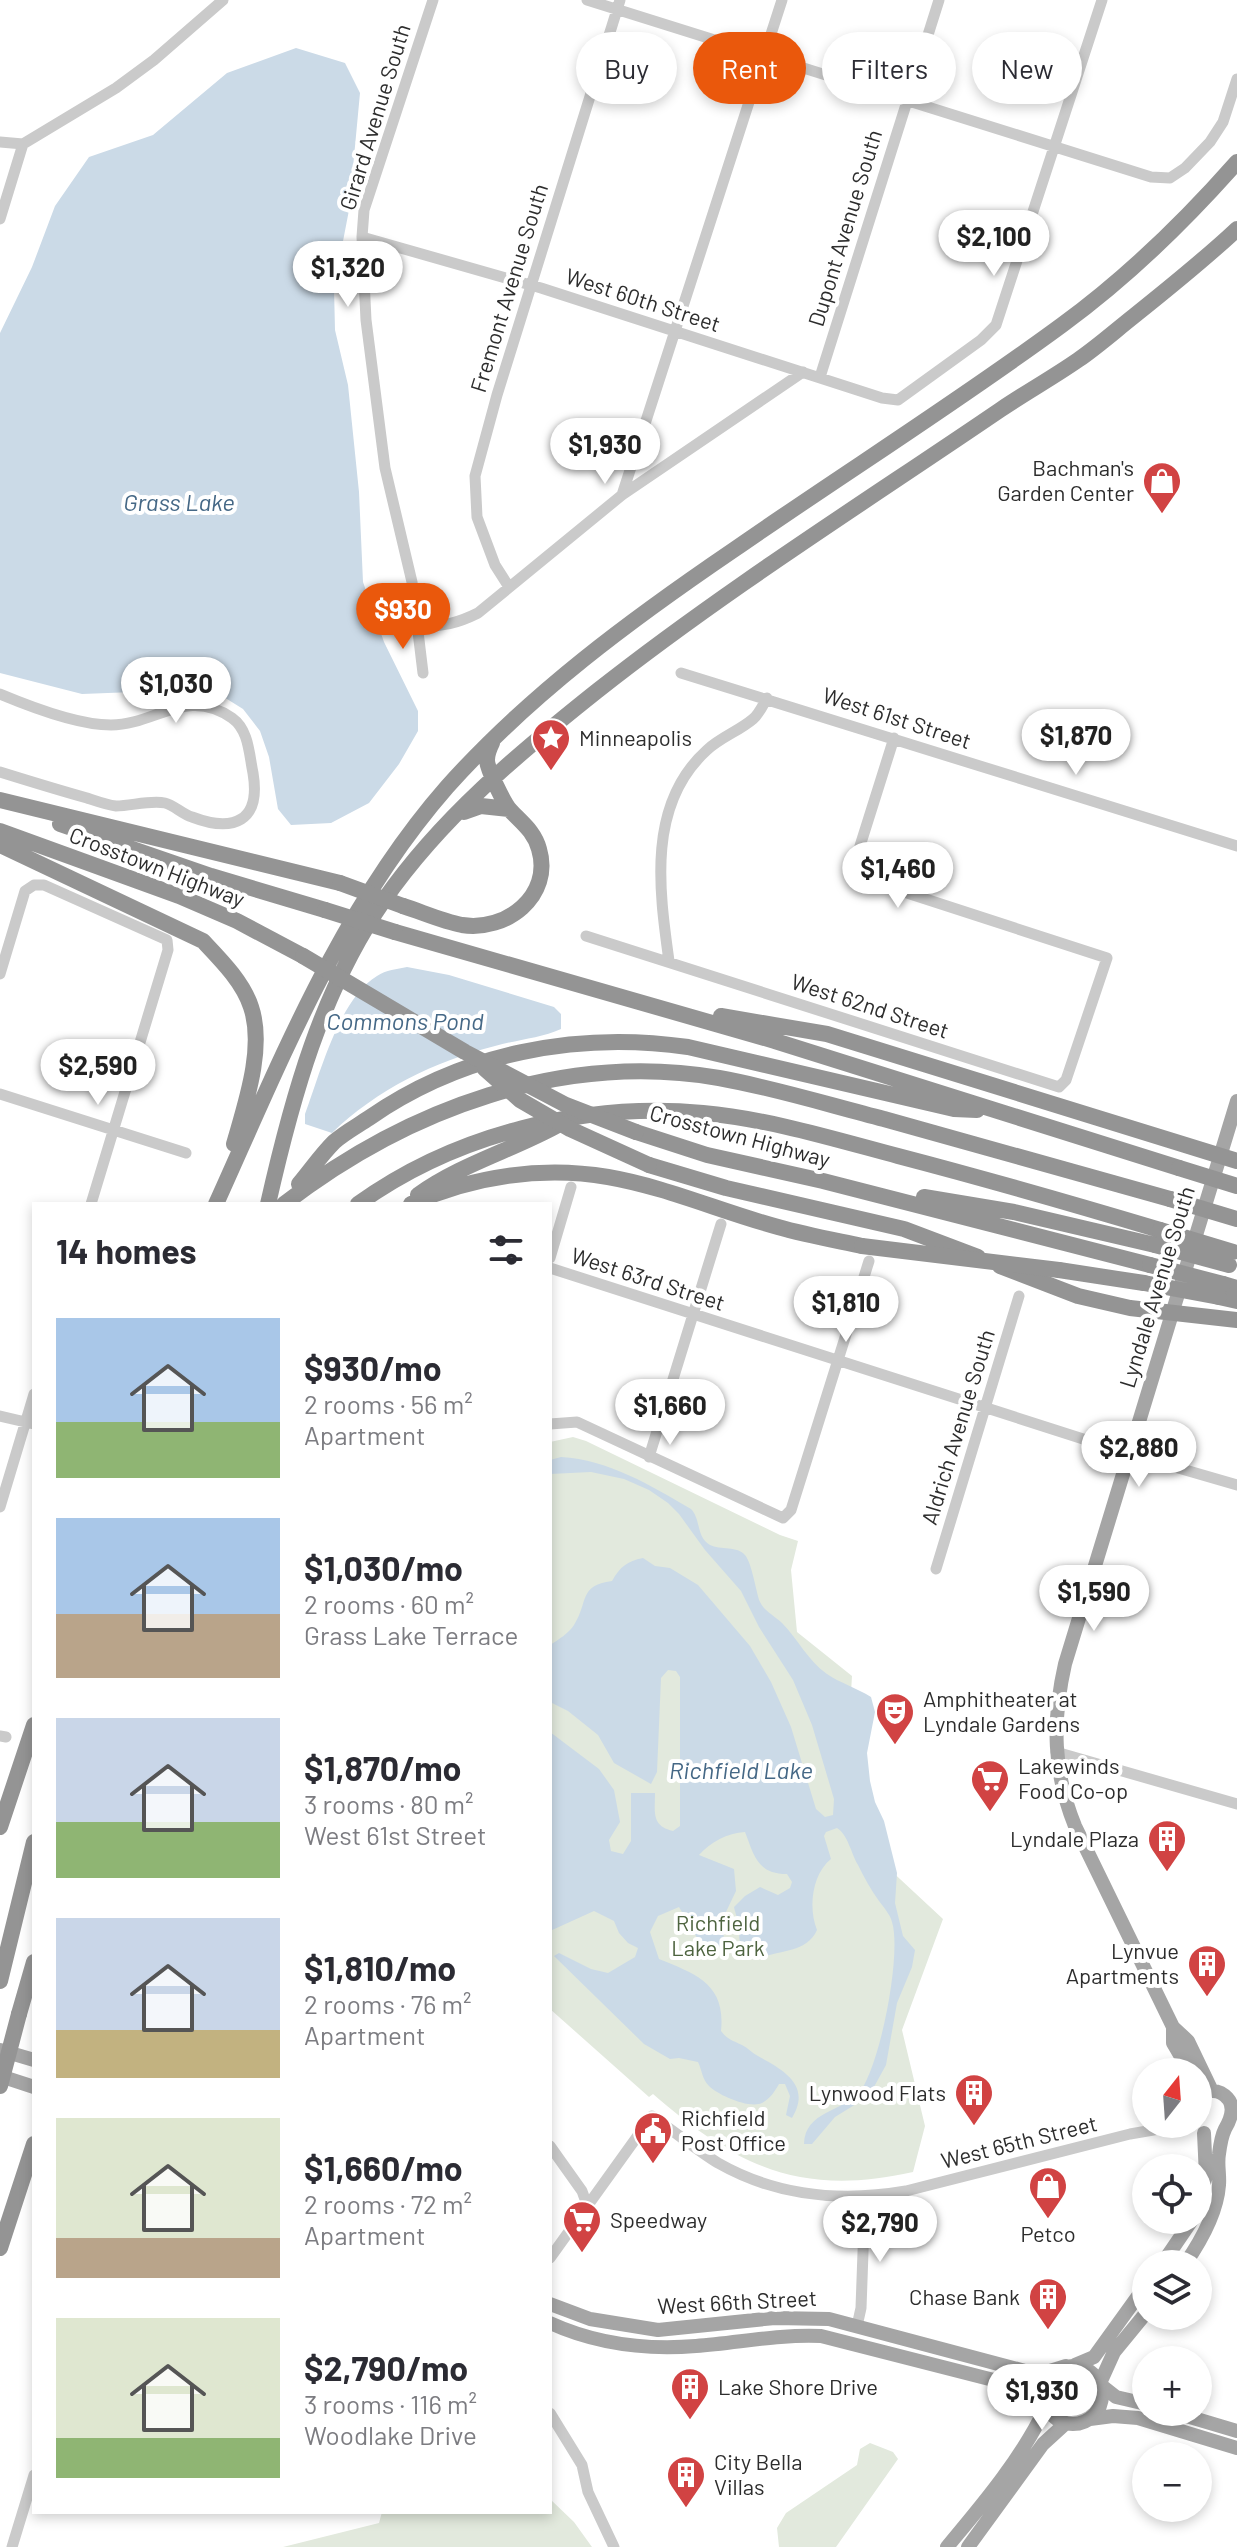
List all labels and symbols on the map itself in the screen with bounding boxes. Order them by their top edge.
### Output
street label: Girard Avenue South [333,20,415,213]
street label: Dupont Avenue South [802,126,886,329]
street label: Fremont Avenue South [464,180,552,395]
pin: $2,100 [929,210,1059,278]
pin: $1,320 [283,241,413,309]
street label: West 60th Street [563,262,724,336]
pin: $1,930 [540,418,670,486]
place label: Bachman's Garden Center [997,454,1134,505]
shop icon: Bachman's Garden Center [1141,460,1183,515]
water label: Grass Lake [123,487,235,516]
pin: $930 [356,583,450,651]
pin: $1,030 [111,657,241,725]
street label: West 61st Street [820,681,975,753]
pin: $1,870 [1011,709,1141,777]
place icon: Minneapolis [530,717,572,772]
place label: Minneapolis [579,724,692,750]
street label: Crosstown Highway [66,821,249,911]
pin: $1,460 [833,842,963,910]
street label: West 62nd Street [788,967,952,1043]
water label: Commons Pond [326,1006,484,1035]
pin: $2,590 [33,1039,163,1107]
street label: Crosstown Highway [647,1098,833,1172]
street label: Lyndale Avenue South [1113,1183,1199,1391]
street label: West 63rd Street [568,1241,728,1315]
pin: $1,810 [781,1276,911,1344]
street label: Aldrich Avenue South [915,1326,999,1527]
pin: $1,660 [605,1379,735,1447]
pin: $2,880 [1074,1421,1204,1489]
pin: $1,590 [1029,1565,1159,1633]
place label: Amphitheater at Lyndale Gardens [923,1685,1080,1736]
theatre icon: Amphitheater at Lyndale Gardens [874,1691,916,1746]
place label: Lakewinds Food Co-op [1018,1752,1128,1803]
water label: Richfield Lake [669,1755,813,1784]
supermarket icon: Lakewinds Food Co-op [969,1758,1011,1813]
building icon: Lyndale Plaza [1146,1818,1188,1873]
place label: Lyndale Plaza [1010,1825,1139,1851]
park label: Richfield Lake Park [671,1909,765,1960]
place label: Lynvue Apartments [1066,1937,1179,1988]
building icon: Lynvue Apartments [1186,1943,1228,1998]
north arrow [1132,2058,1212,2138]
building icon: Lynwood Flats [953,2072,995,2127]
place label: Lynwood Flats [809,2079,946,2105]
place label: Richfield Post Office [681,2104,786,2155]
street label: West 65th Street [938,2109,1099,2173]
public building icon: Richfield Post Office [632,2110,674,2165]
shop icon: Petco [1027,2165,1069,2220]
pin: $2,790 [815,2196,945,2264]
supermarket icon: Speedway [561,2199,603,2254]
place label: Speedway [610,2206,707,2232]
place label: Petco [1020,2220,1076,2246]
building icon: Chase Bank [1027,2276,1069,2331]
place label: Chase Bank [909,2283,1020,2309]
street label: West 66th Street [657,2284,817,2318]
pin: $1,930 [977,2364,1107,2432]
building icon: Lake Shore Drive [669,2366,711,2421]
place label: Lake Shore Drive [718,2373,878,2399]
place label: City Bella Villas [714,2448,802,2499]
building icon: City Bella Villas [665,2454,707,2509]

